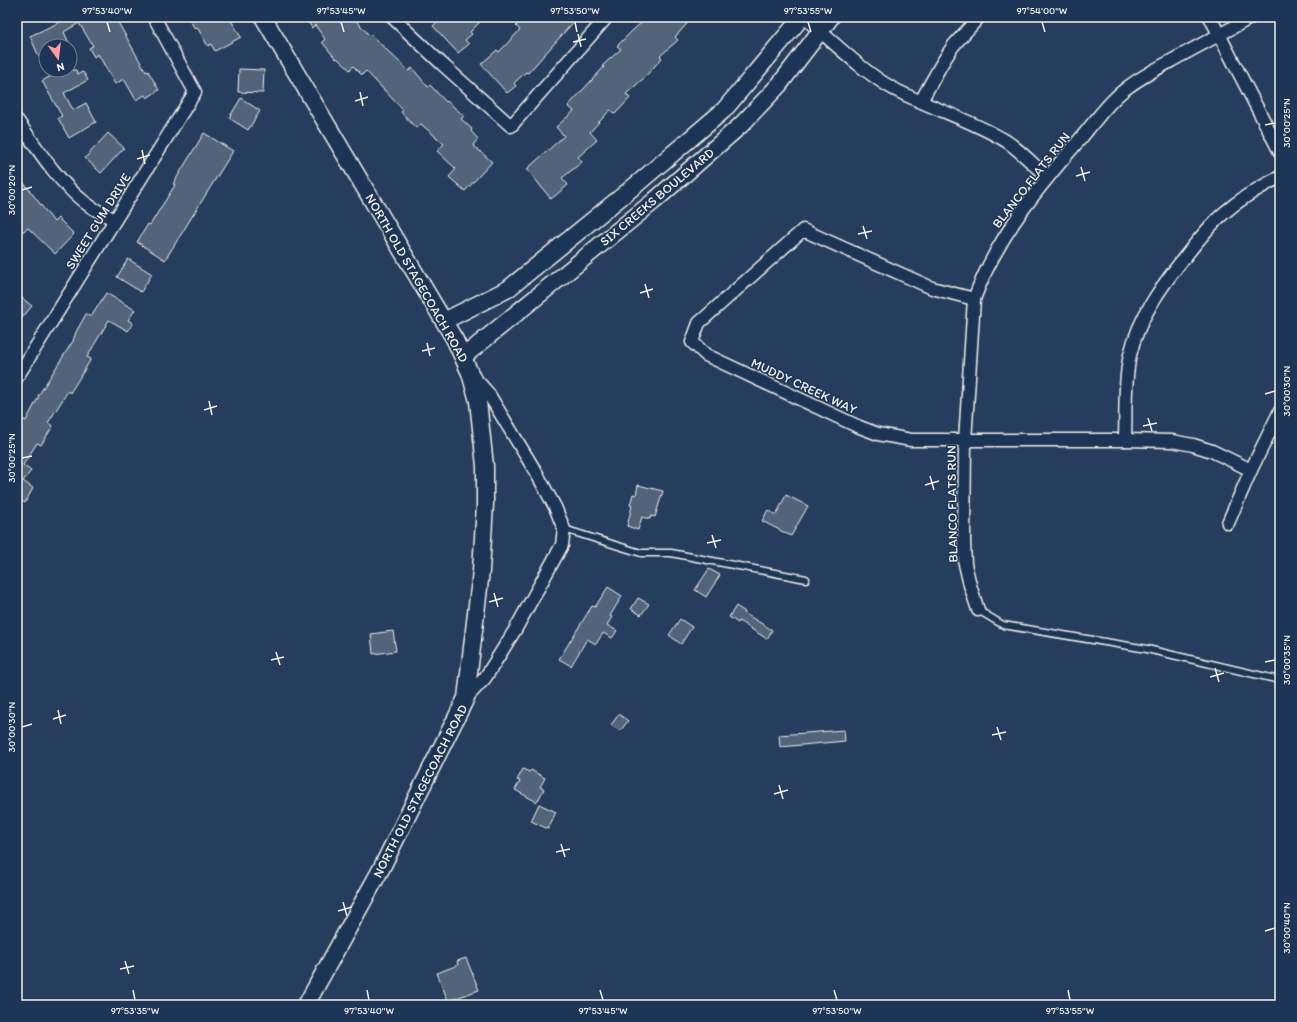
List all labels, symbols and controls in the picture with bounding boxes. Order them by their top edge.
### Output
text: 97°53'40"W [82,4,132,17]
text: 97°53'45"W [316,4,366,17]
text: 97°53'50"W [550,4,600,17]
text: 97°53'55"W [784,4,833,17]
text: 97°54'00"W [1017,4,1068,17]
north arrow [38,38,78,78]
text: N [55,60,66,74]
text: 30°00'25"N [1280,98,1293,148]
street label: BLANCO FLATS RUN [989,129,1073,231]
street label: SIX CREEKS BOULEVARD [597,145,717,249]
text: 30°00'20"N [5,164,18,215]
street label: SWEET GUM DRIVE [62,170,134,272]
street label: NORTH OLD STAGECOACH ROAD [362,191,472,365]
street label: MUDDY CREEK WAY [749,355,860,417]
text: 30°00'30"N [1280,365,1293,416]
text: 30°00'25"N [5,433,18,483]
street label: BLANCO FLATS RUN [943,445,961,563]
text: 30°00'35"N [1280,635,1293,685]
text: 30°00'30"N [5,701,18,752]
street label: NORTH OLD STAGECOACH ROAD [370,702,470,880]
text: 30°00'40"N [1280,902,1293,954]
text: 97°53'35"W [111,1004,160,1017]
text: 97°53'40"W [344,1004,394,1017]
text: 97°53'45"W [578,1004,628,1017]
text: 97°53'50"W [812,1004,862,1017]
text: 97°53'55"W [1046,1004,1095,1017]

